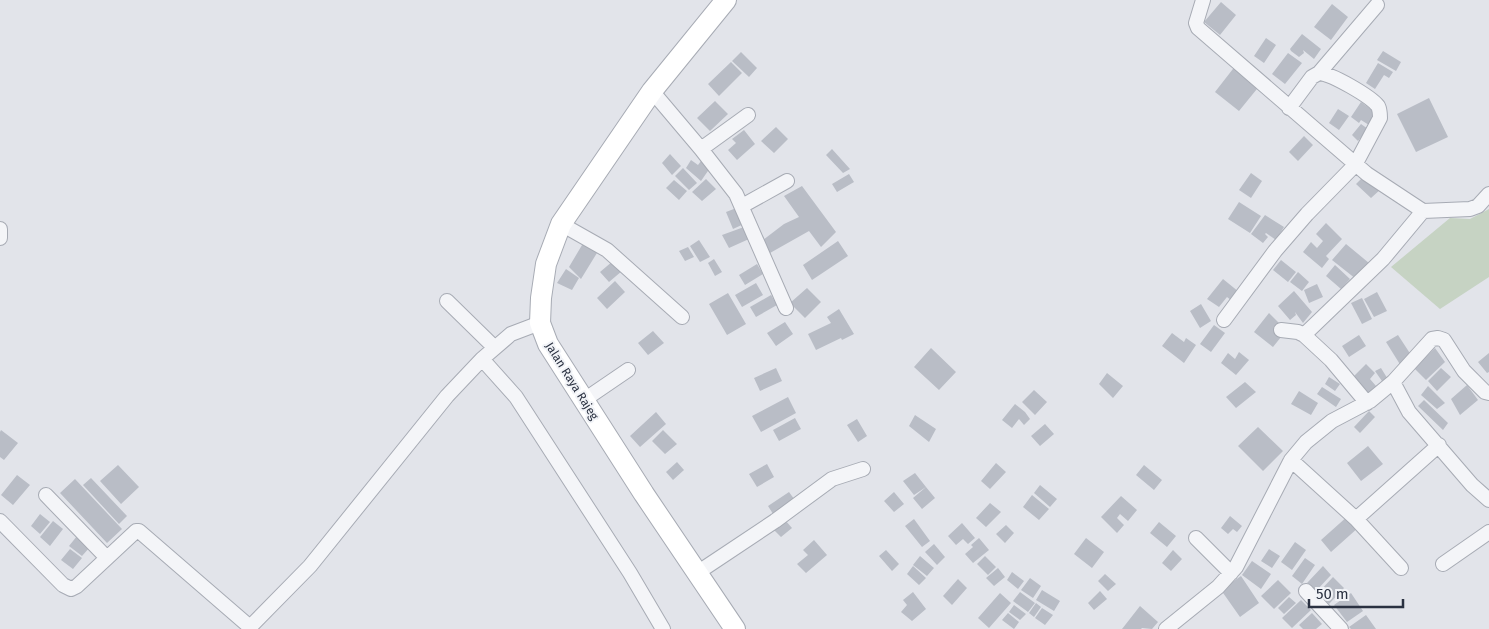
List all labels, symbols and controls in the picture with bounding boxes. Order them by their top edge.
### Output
street label: Jalan Raya Rajeg [543,340,602,423]
scale bar [1309,576,1403,608]
text: 50 m [1316,585,1349,603]

